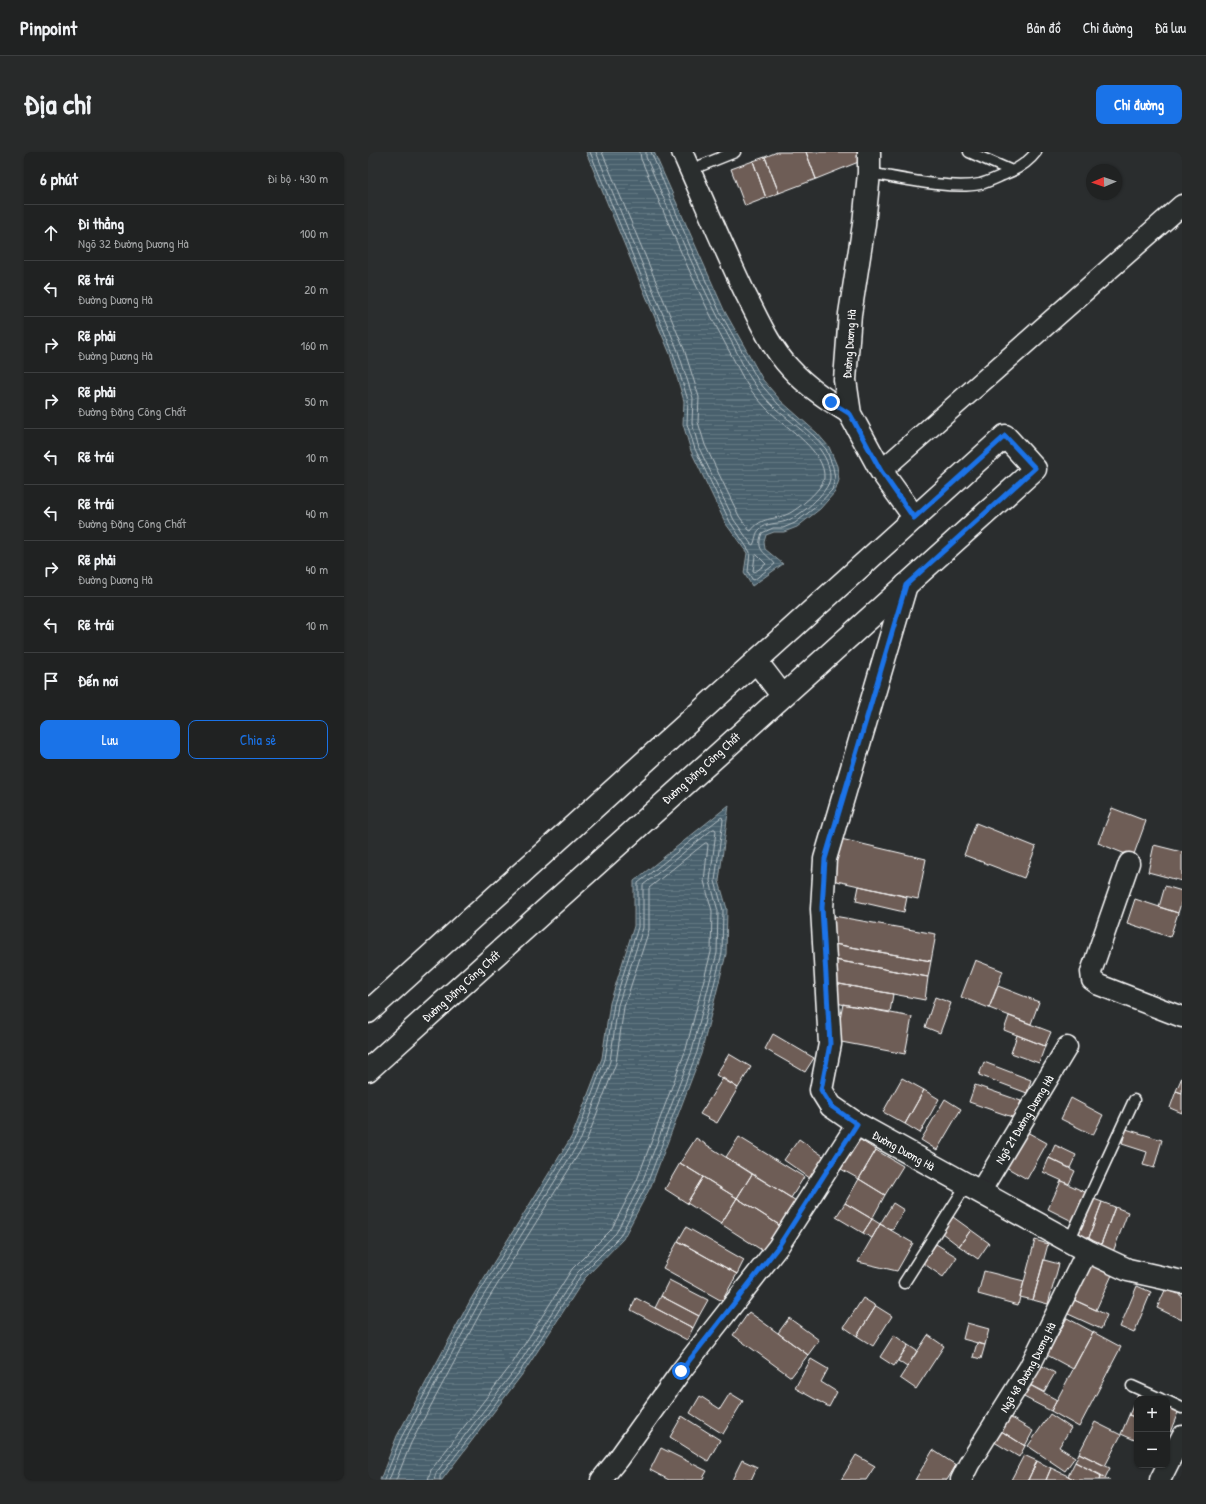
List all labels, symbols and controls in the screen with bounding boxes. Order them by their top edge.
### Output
text: Pinpoint [20,15,77,41]
text: Bản đồ [1027,18,1061,37]
text: Chỉ đường [1083,18,1133,37]
text: Đã lưu [1155,18,1186,37]
text: Địa chỉ [24,85,92,123]
button: Chỉ đường [1096,85,1182,124]
north arrow [1086,164,1122,200]
text: 6 phút [40,167,78,190]
text: Đi bộ · 430 m [267,169,328,187]
text: Đi thẳng [78,213,124,234]
icon: ahead [40,222,62,244]
text: 100 m [300,224,328,242]
text: Ngõ 32 Đường Dương Hà [78,234,189,252]
text: Rẽ trái [78,269,114,290]
icon: left [40,278,62,300]
text: 20 m [304,280,328,298]
text: Đường Dương Hà [78,290,153,308]
street label: Đường Dương Hà [838,309,860,379]
text: Rẽ phải [78,325,116,346]
icon: right [40,334,62,356]
text: 160 m [300,336,328,354]
text: Đường Dương Hà [78,346,153,364]
text: Rẽ phải [78,381,116,402]
icon: right [40,390,62,412]
text: 50 m [305,392,328,410]
route end [822,393,840,411]
text: Đường Đặng Công Chất [78,402,186,420]
icon: left [40,446,62,468]
text: Rẽ trái [78,446,114,467]
text: 10 m [306,448,328,466]
text: Rẽ trái [78,493,114,514]
icon: left [40,502,62,524]
text: 40 m [305,504,328,522]
text: Đường Đặng Công Chất [78,514,186,532]
text: Rẽ phải [78,549,116,570]
icon: right [40,558,62,580]
text: 40 m [305,560,328,578]
text: Đường Dương Hà [78,570,153,588]
icon: left [40,614,62,636]
text: Rẽ trái [78,614,114,635]
text: 10 m [306,616,328,634]
icon: arrive [40,670,62,692]
text: Đến nơi [78,670,119,691]
button: Lưu [40,720,180,759]
button: Chia sẻ [188,720,328,759]
street label: Đường Đặng Công Chất [658,728,744,808]
street label: Đường Đặng Công Chất [418,946,504,1026]
street label: Ngõ 21 Đường Dương Hà [990,1071,1057,1167]
street label: Đường Dương Hà [870,1126,938,1174]
street label: Ngõ 48 Đường Dương Hà [995,1319,1059,1415]
route start [672,1362,690,1380]
map controls [1134,1396,1170,1468]
button: + [1134,1396,1170,1432]
button: − [1134,1432,1170,1468]

